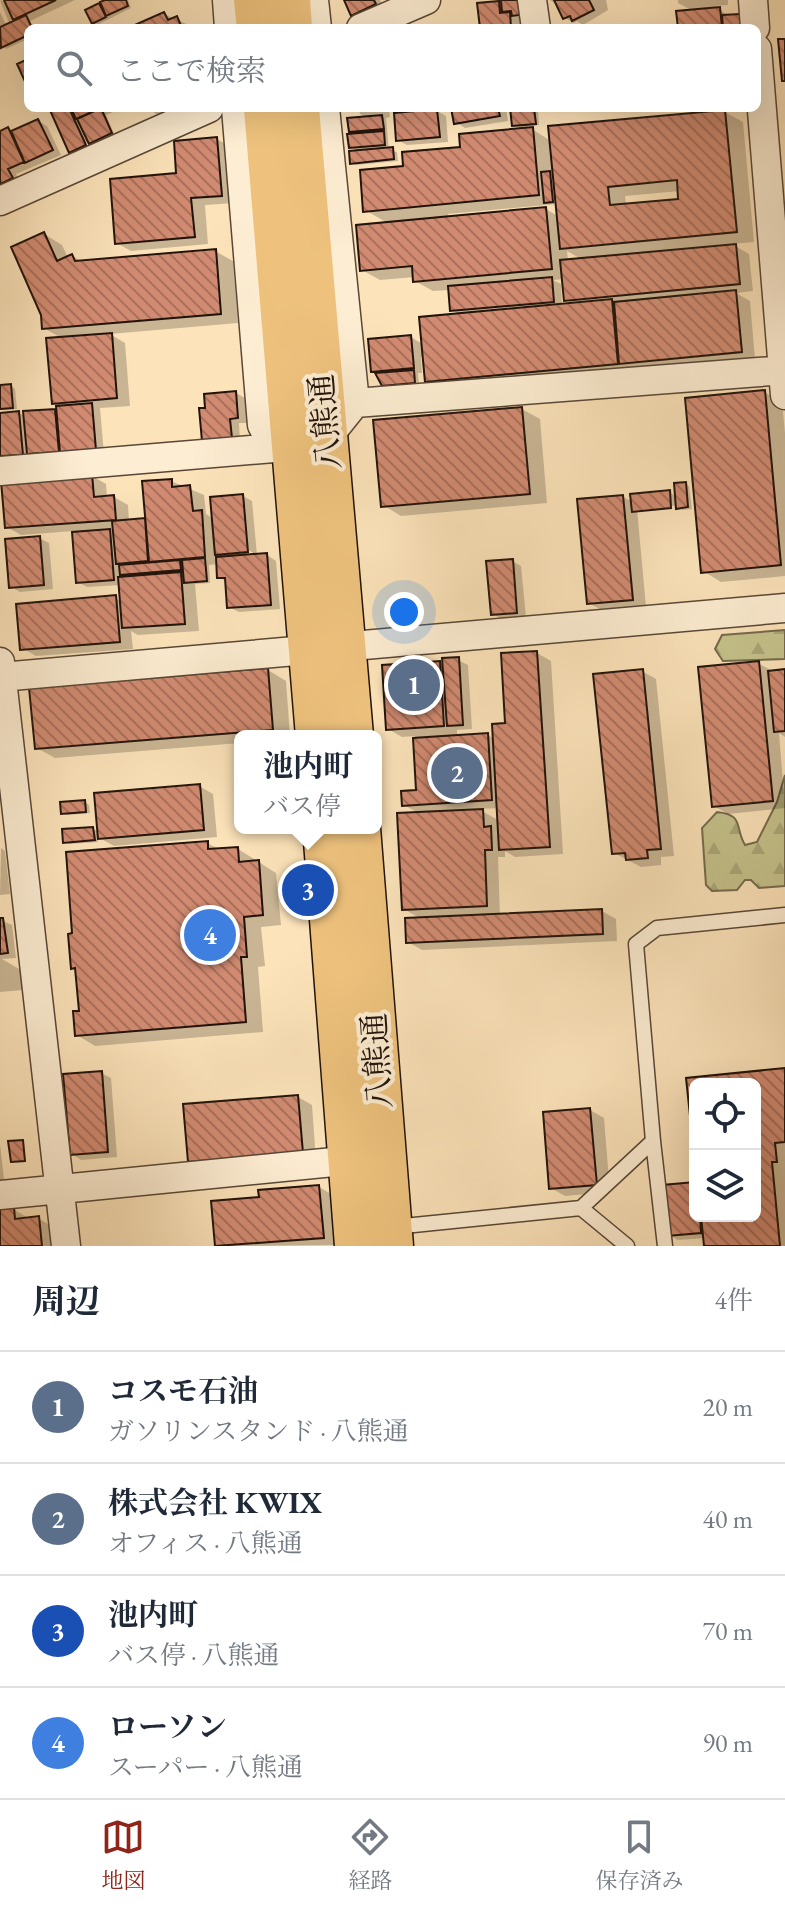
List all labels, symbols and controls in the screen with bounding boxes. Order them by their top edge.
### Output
search box [24,24,761,112]
icon: search [52,46,96,90]
text: ここで検索 [116,51,266,90]
street label: 八熊通 [300,372,350,472]
your location [384,592,424,632]
pin: 1 [388,655,440,715]
popup [234,730,382,834]
pin: 2 [431,743,483,803]
text: 池内町 [263,746,353,785]
text: バス停 [263,789,341,823]
pin: 3 [282,860,334,920]
pin: 4 [184,905,236,965]
street label: 八熊通 [353,1012,401,1110]
map controls [689,1078,761,1222]
button: locate [689,1078,761,1150]
button: layers [689,1150,761,1222]
text: 周辺 [32,1279,100,1323]
text: 4件 [715,1283,753,1317]
text: コスモ石油 [108,1371,258,1410]
text: 1 [51,1390,65,1424]
text: 20 m [703,1390,753,1424]
text: ガソリンスタンド · 八熊通 [108,1414,409,1448]
text: 株式会社 KWIX [108,1483,322,1522]
text: 2 [51,1502,65,1536]
text: 40 m [703,1502,753,1536]
text: オフィス · 八熊通 [108,1526,303,1560]
text: 池内町 [108,1595,198,1634]
text: 3 [51,1614,65,1648]
text: 70 m [703,1614,753,1648]
text: バス停 · 八熊通 [108,1638,280,1672]
text: ローソン [108,1707,227,1746]
text: 4 [51,1726,65,1760]
text: 90 m [703,1726,753,1760]
text: スーパー · 八熊通 [108,1750,303,1784]
tab: 地図 [101,1815,146,1895]
tab: 経路 [348,1815,393,1895]
tab: 保存済み [595,1815,684,1895]

